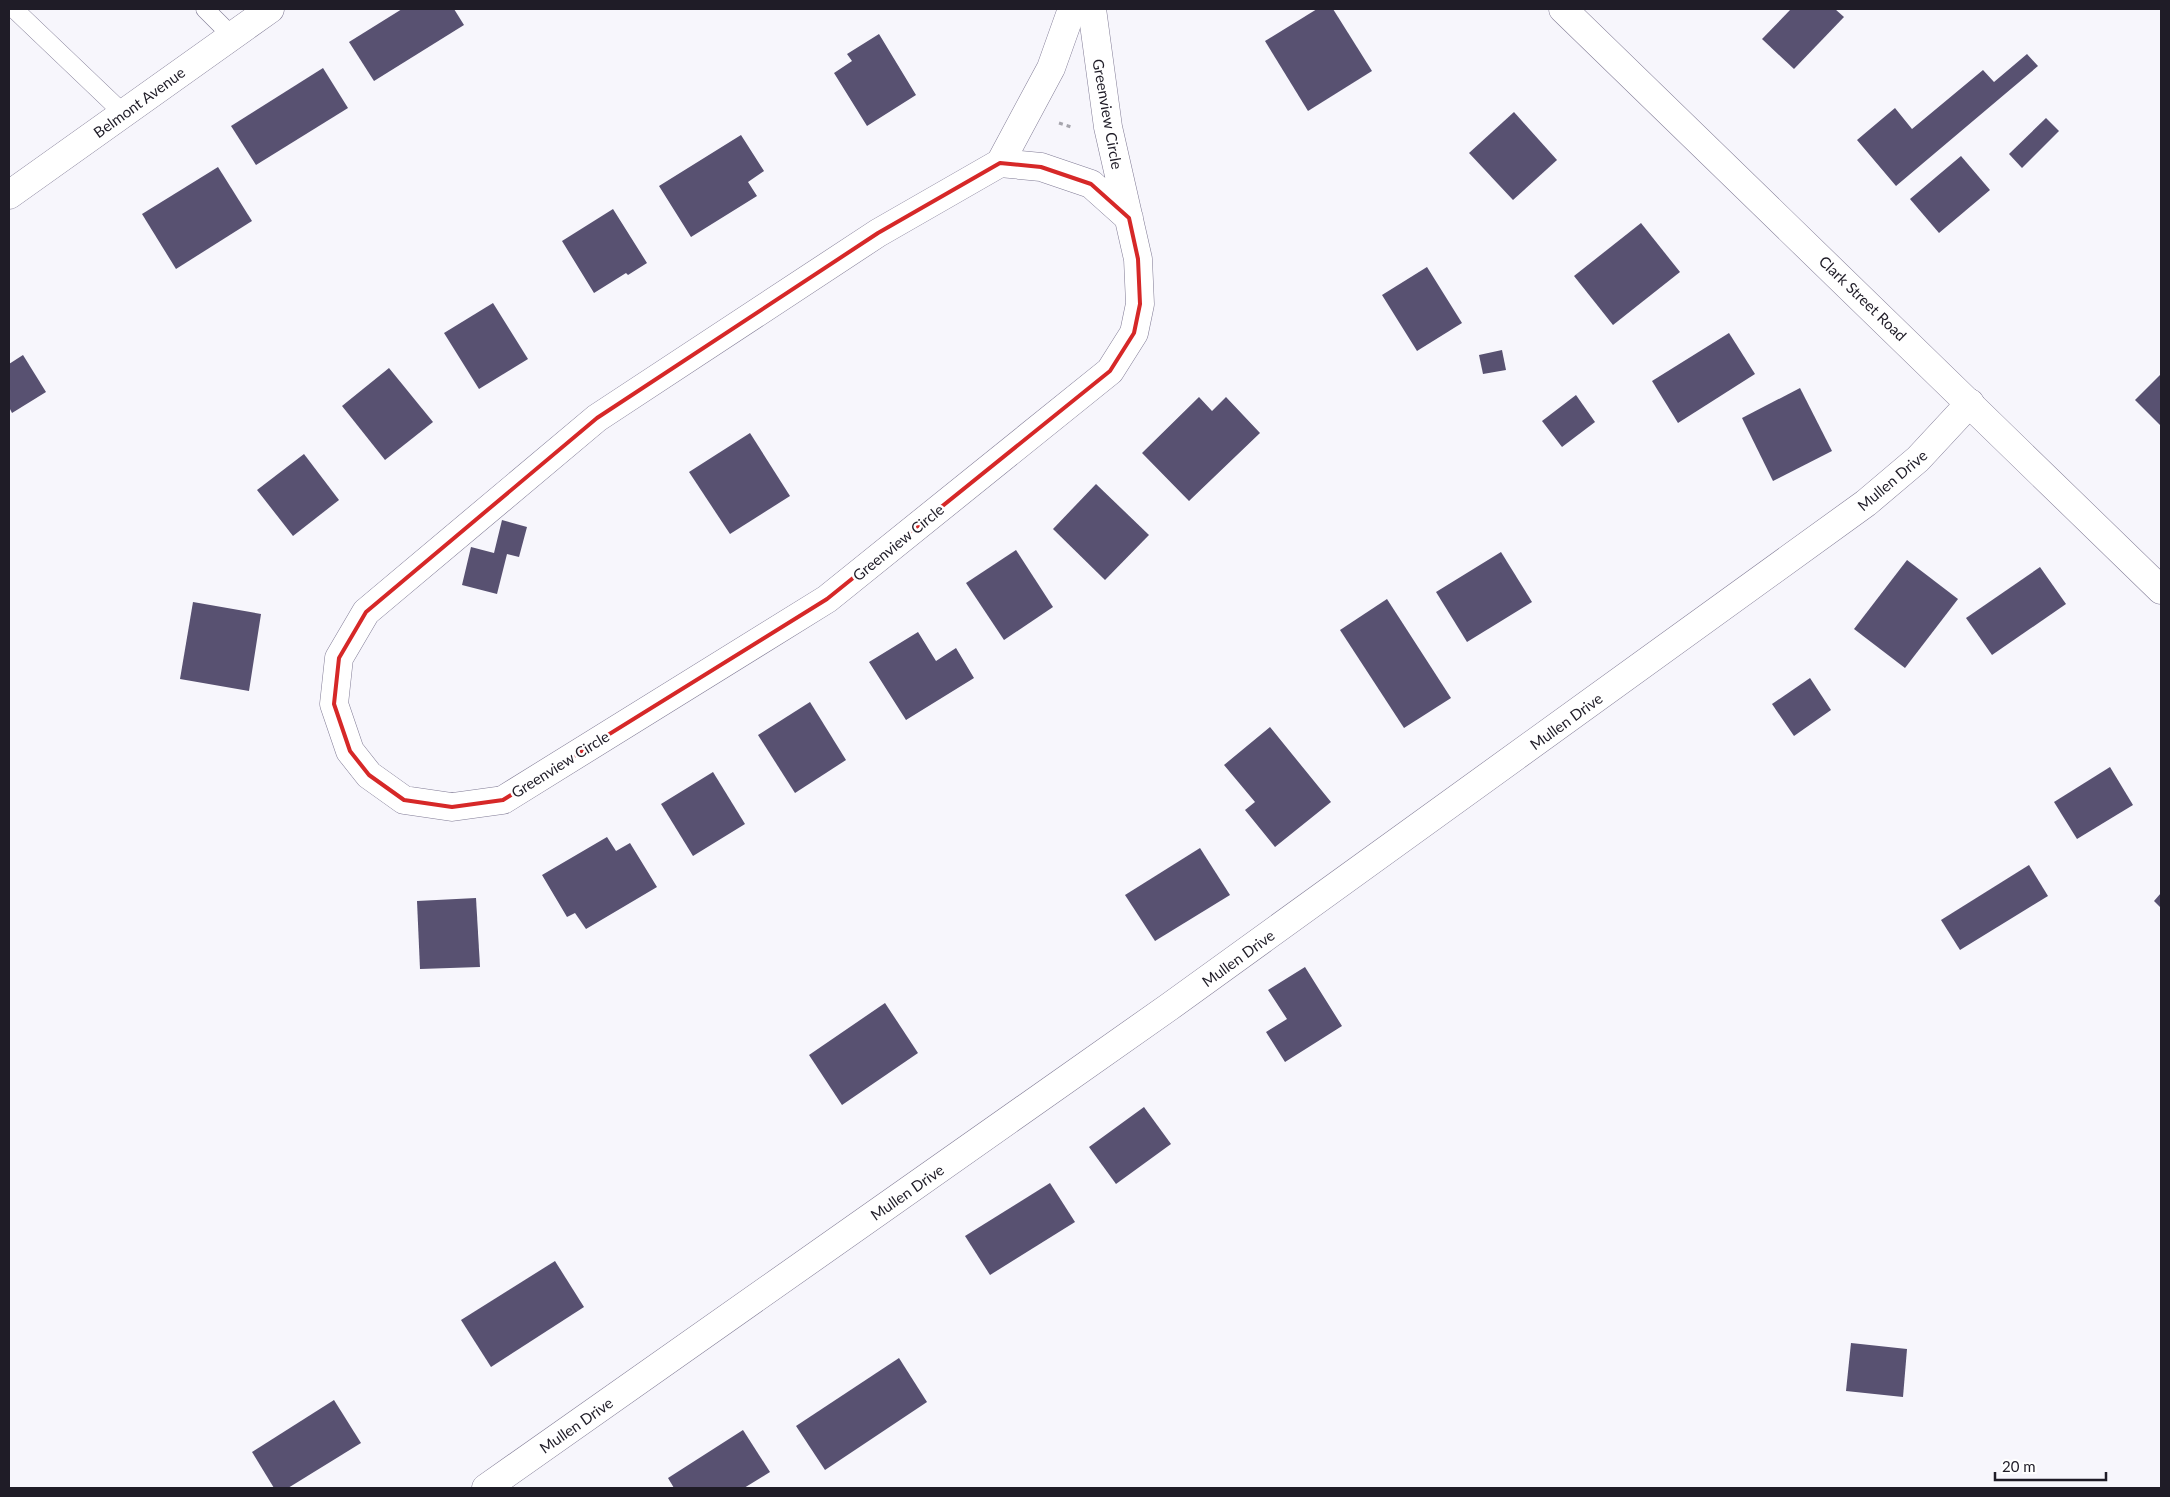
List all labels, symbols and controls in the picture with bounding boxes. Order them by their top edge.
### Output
street label: Greenview Circle [1089,57,1127,171]
street label: Belmont Avenue [90,63,188,141]
street label: Clark Street Road [1816,252,1910,344]
street label: Mullen Drive [1854,446,1930,514]
street label: Greenview Circle [849,500,947,584]
street label: Mullen Drive [1526,689,1606,753]
street label: Greenview Circle [508,727,612,801]
street label: Mullen Drive [1198,926,1278,990]
street label: Mullen Drive [867,1160,947,1224]
street label: Mullen Drive [536,1393,616,1457]
scale bar [1995,1450,2106,1482]
text: 20 m [2002,1457,2036,1475]

